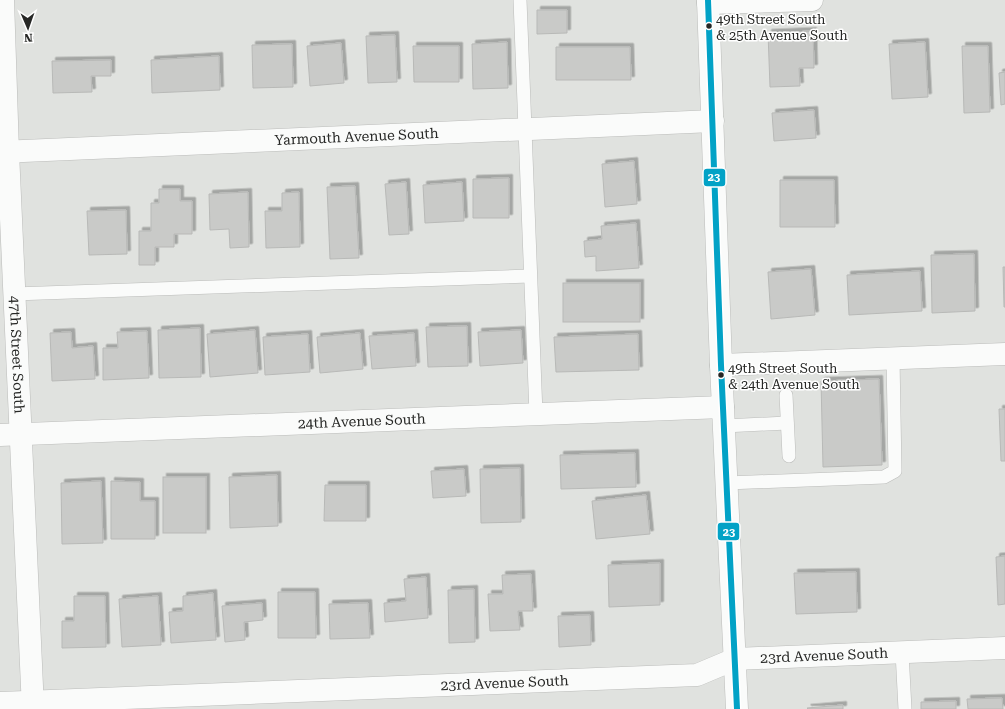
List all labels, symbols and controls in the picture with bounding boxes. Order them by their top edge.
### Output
north arrow [8,8,48,48]
place label: 49th Street South & 25th Avenue South [716,12,848,43]
marker: 49th Street South & 25th Avenue South [704,21,714,31]
text: N [23,31,33,44]
street label: Yarmouth Avenue South [274,125,439,148]
line badge: 23 [703,168,726,187]
text: 23 [708,171,720,184]
street label: 47th Street South [6,295,28,414]
place label: 49th Street South & 24th Avenue South [728,361,860,392]
marker: 49th Street South & 24th Avenue South [716,370,726,380]
street label: 24th Avenue South [298,411,426,431]
line badge: 23 [717,522,740,541]
text: 23 [723,526,735,539]
street label: 23rd Avenue South [760,645,888,666]
street label: 23rd Avenue South [440,672,569,693]

